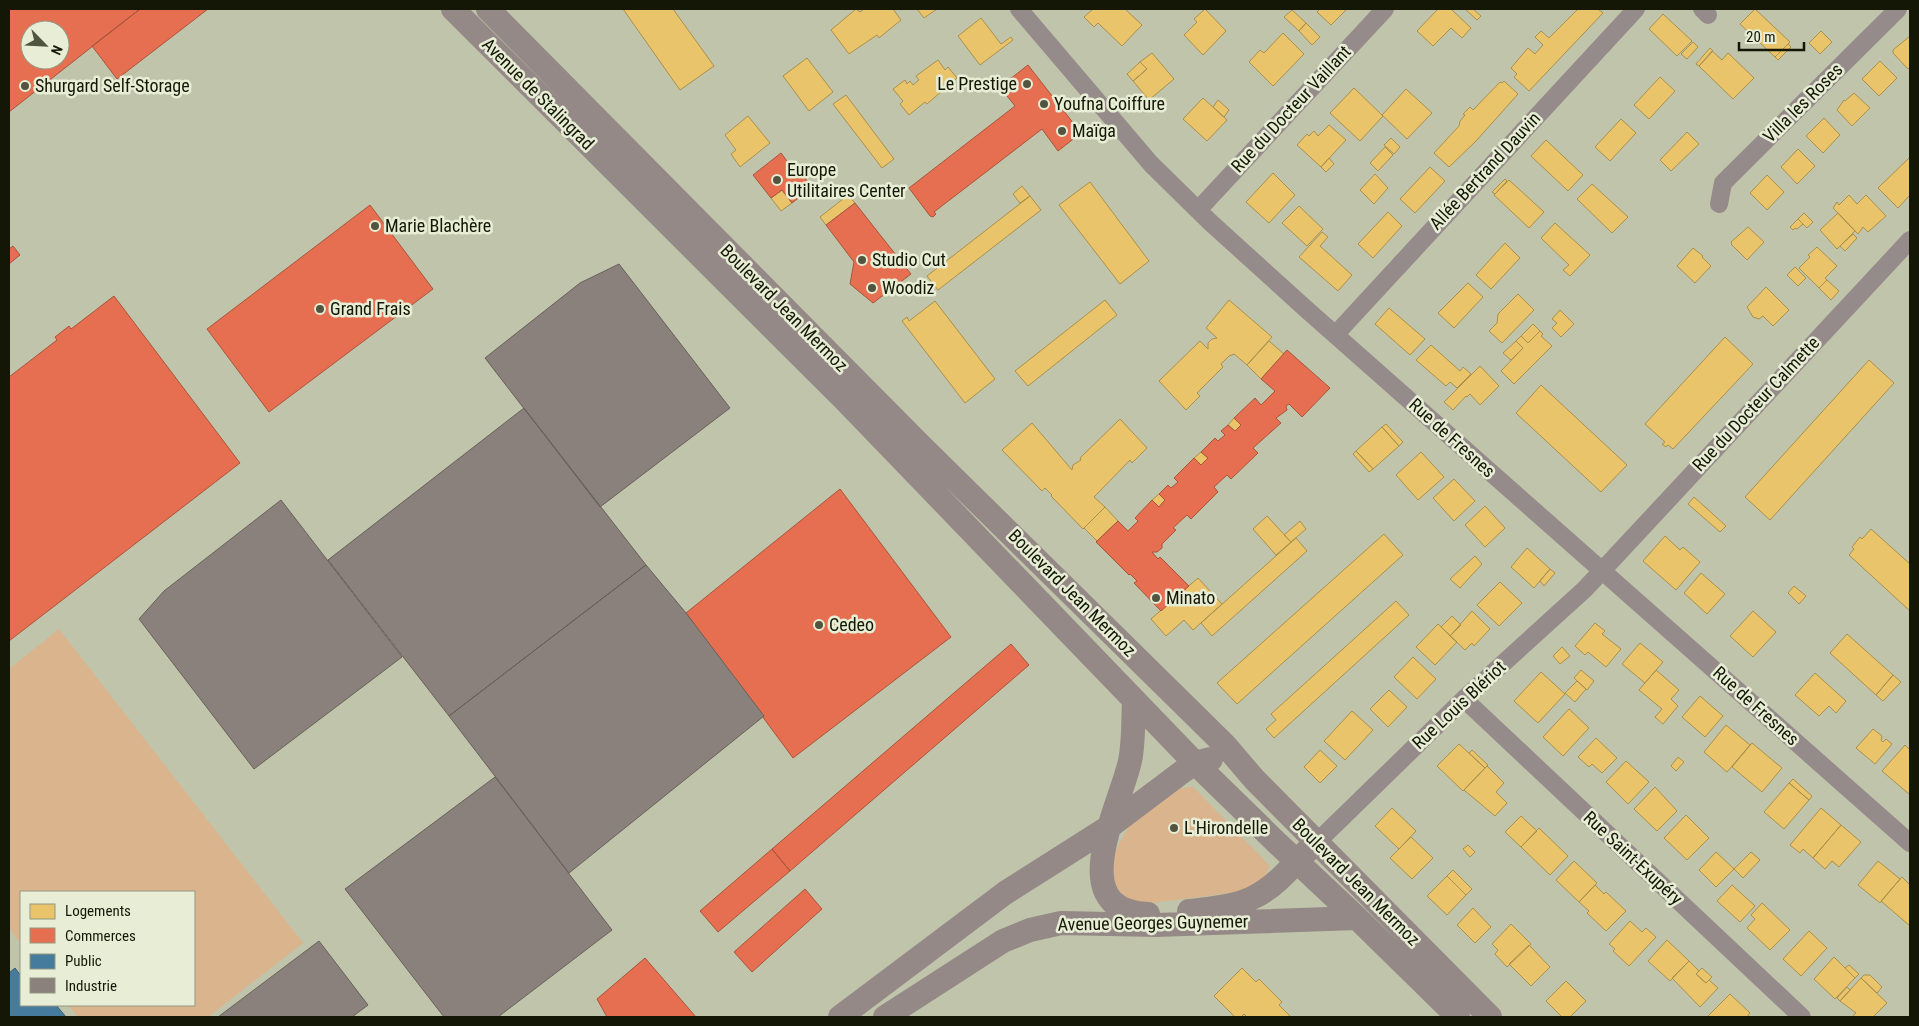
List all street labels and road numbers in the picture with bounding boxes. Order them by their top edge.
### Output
street label: Avenue de Stalingrad [478,33,599,154]
street label: Rue du Docteur Vaillant [1226,41,1355,176]
street label: Villa les Roses [1759,59,1847,147]
street label: Allée Bertrand Dauvin [1425,108,1544,234]
street label: Boulevard Jean Mermoz [716,240,852,376]
street label: Rue du Docteur Calmette [1688,332,1823,475]
street label: Rue de Fresnes [1405,394,1500,482]
street label: Boulevard Jean Mermoz [1004,525,1140,661]
street label: Rue Louis Blériot [1408,656,1510,753]
street label: Rue de Fresnes [1709,662,1804,750]
street label: Rue Saint-Exupéry [1580,806,1687,909]
street label: Boulevard Jean Mermoz [1288,814,1424,950]
street label: Avenue Georges Guynemer [1058,910,1249,935]

